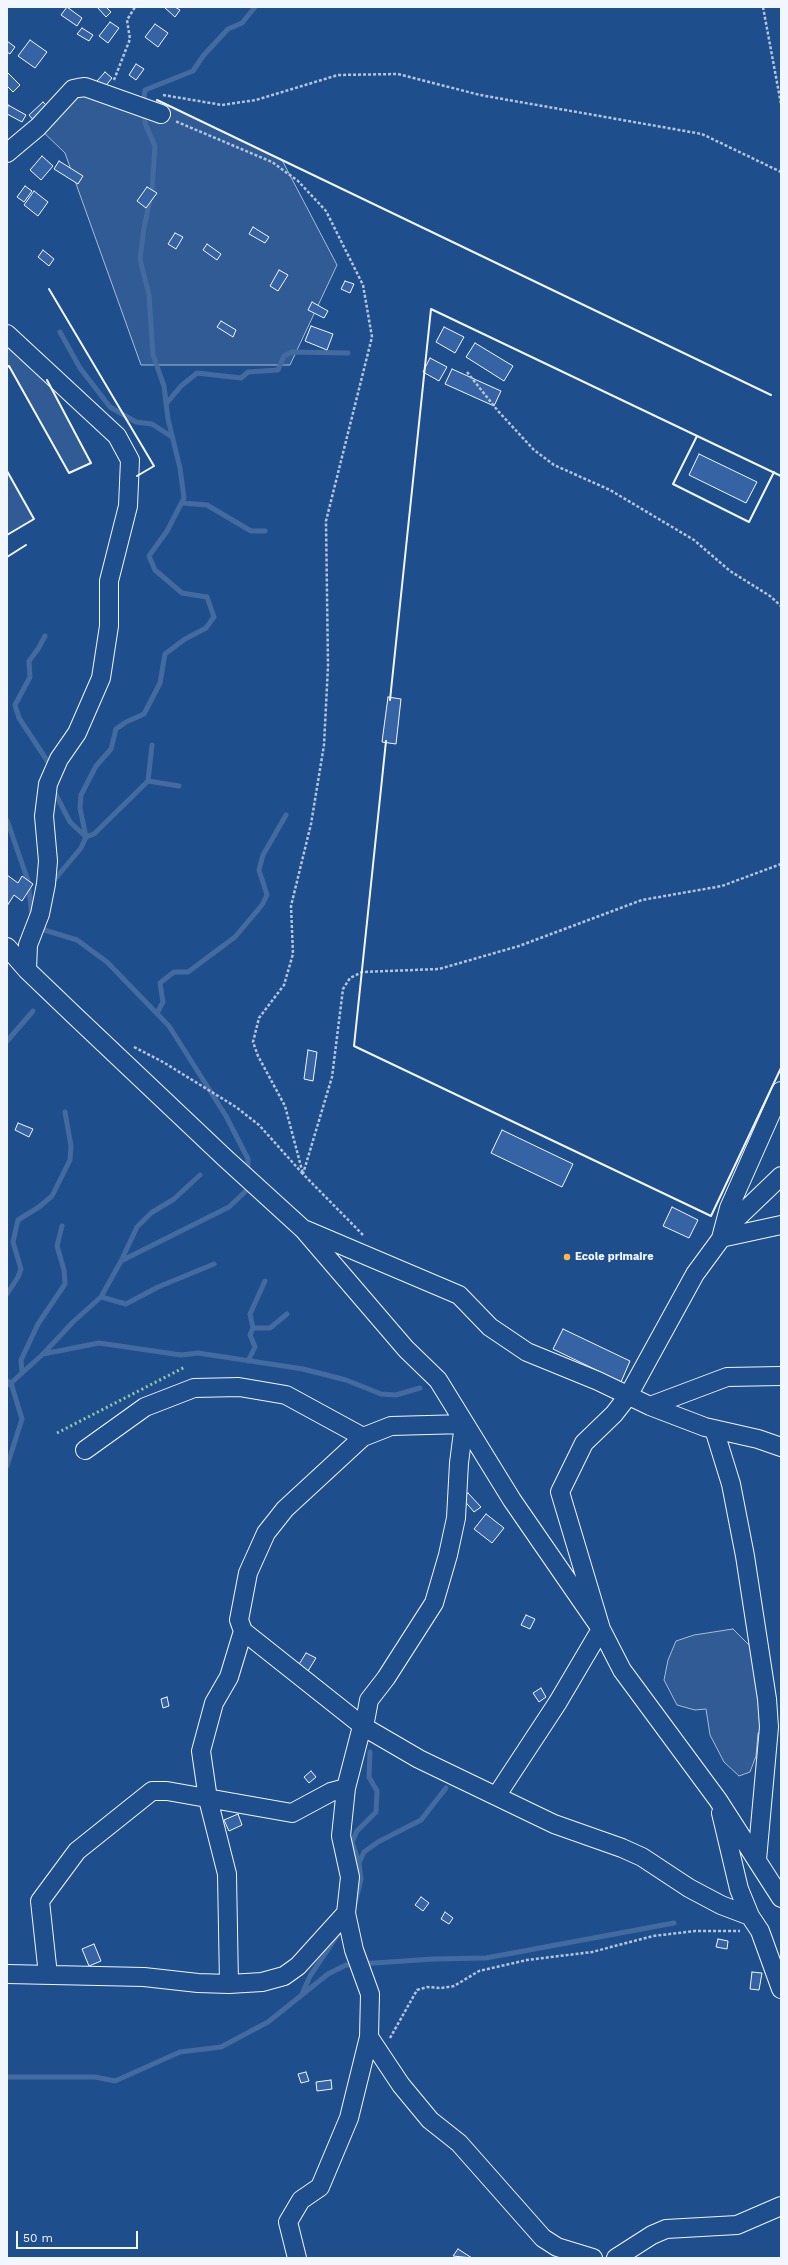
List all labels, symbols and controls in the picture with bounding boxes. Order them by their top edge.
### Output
place label: Ecole primaire [575,1250,654,1264]
marker: Ecole primaire [562,1252,572,1262]
scale bar [18,2223,140,2249]
text: 50 m [23,2231,53,2245]

